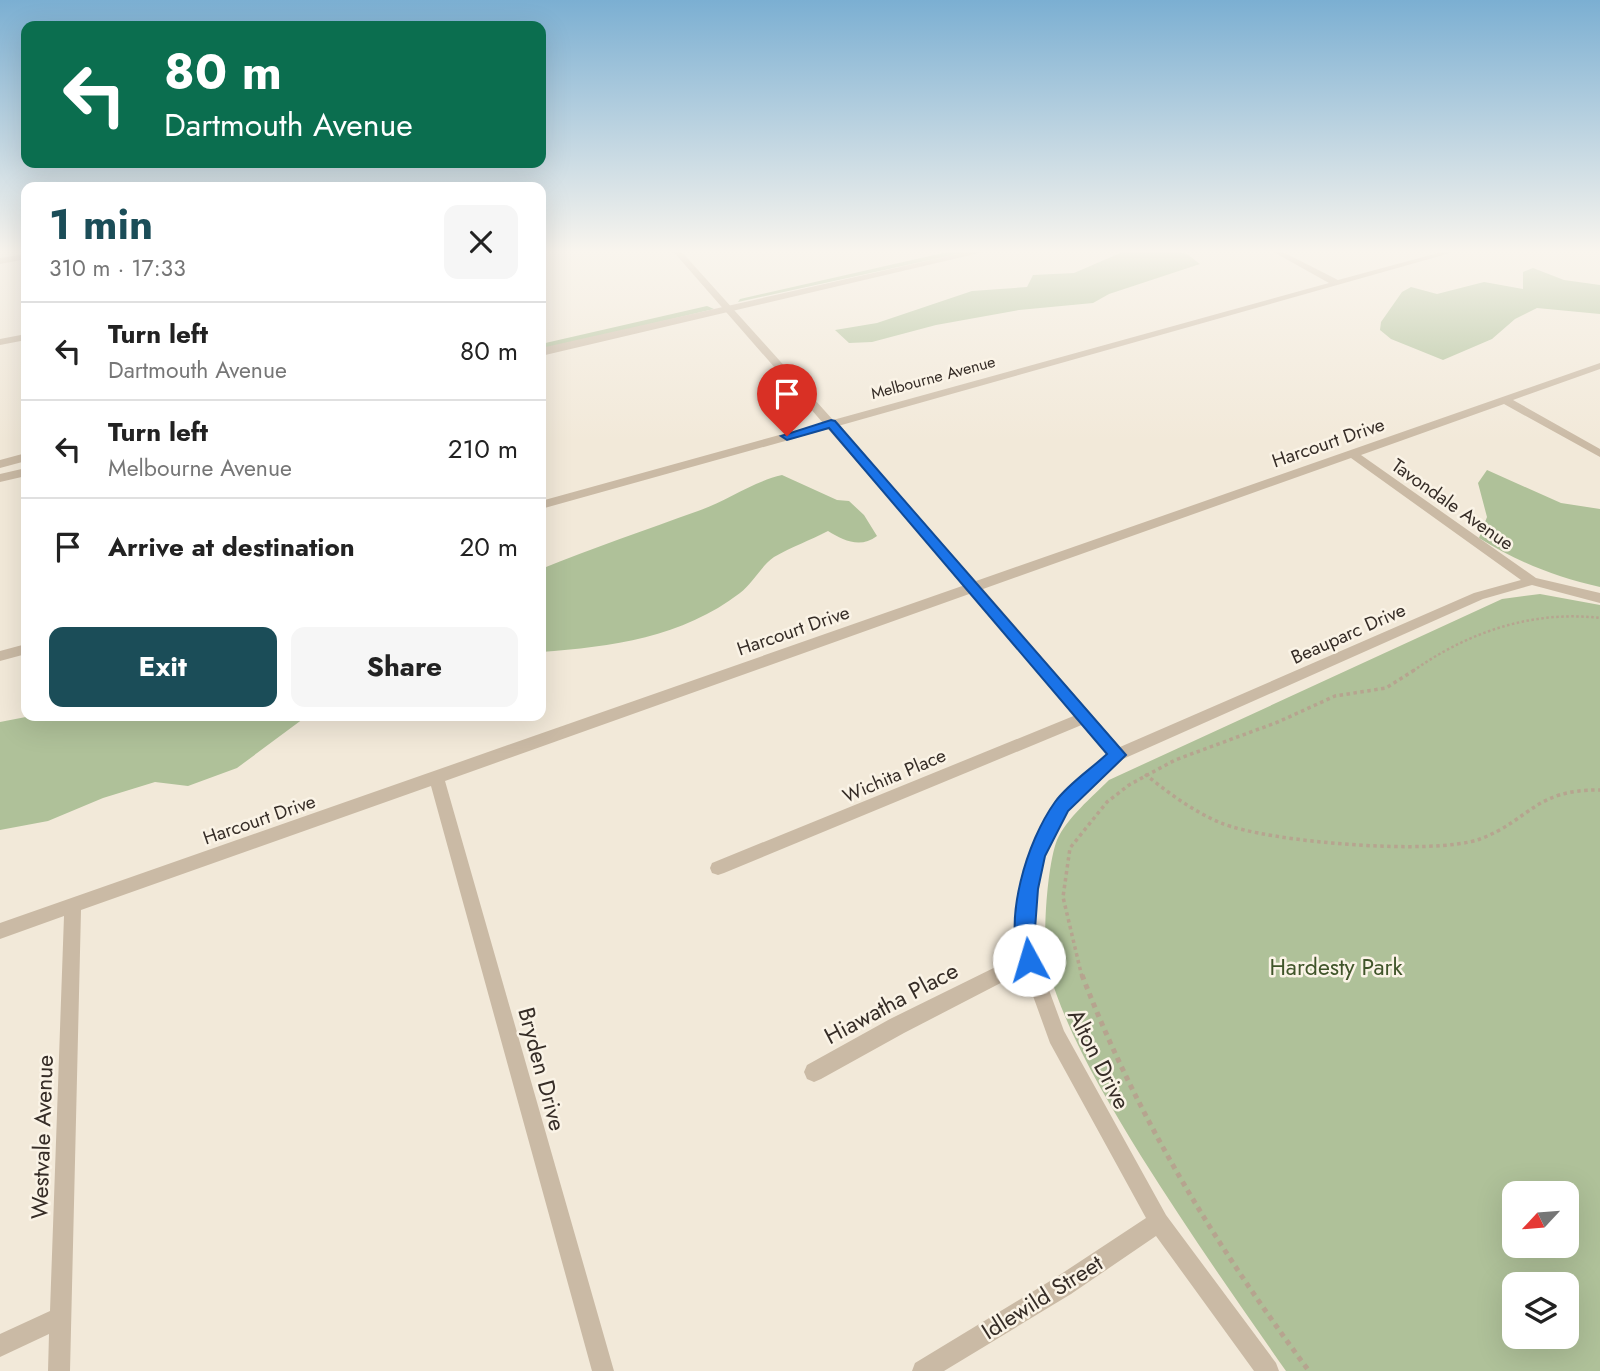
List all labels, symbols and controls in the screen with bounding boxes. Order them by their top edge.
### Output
text: 80 m [164,37,282,107]
icon: left [49,49,140,140]
text: Dartmouth Avenue [164,102,413,148]
text: 1 min [49,194,153,255]
button: close [444,205,518,279]
text: 310 m · 17:33 [49,251,186,285]
text: Turn left [108,315,208,353]
icon: left [49,332,87,370]
text: 80 m [460,332,518,370]
street label: Melbourne Avenue [868,350,998,405]
text: Dartmouth Avenue [108,353,287,387]
pin [757,364,817,436]
icon: arrive [768,375,806,413]
street label: Harcourt Drive [1268,411,1388,474]
text: Turn left [108,413,208,451]
icon: left [49,430,87,468]
text: 210 m [448,430,518,468]
text: Melbourne Avenue [108,451,292,485]
street label: Tavondale Avenue [1386,452,1519,557]
icon: arrive [49,528,87,566]
text: Arrive at destination [108,528,355,566]
text: 20 m [460,528,518,566]
street label: Beauparc Drive [1287,596,1410,671]
street label: Harcourt Drive [733,599,853,662]
button: Exit [49,627,277,707]
button: Share [291,627,518,707]
street label: Wichita Place [838,741,950,809]
street label: Harcourt Drive [199,788,319,851]
position arrow [992,923,1066,997]
park label: Hardesty Park [1269,950,1403,984]
street label: Hiawatha Place [818,953,964,1053]
street label: Bryden Drive [509,1003,575,1135]
street label: Alton Drive [1059,1003,1139,1115]
street label: Westvale Avenue [22,1054,62,1220]
north arrow [1502,1181,1578,1258]
map controls [1502,1181,1579,1349]
street label: Idlewild Street [975,1246,1110,1348]
button: layers [1502,1272,1579,1349]

